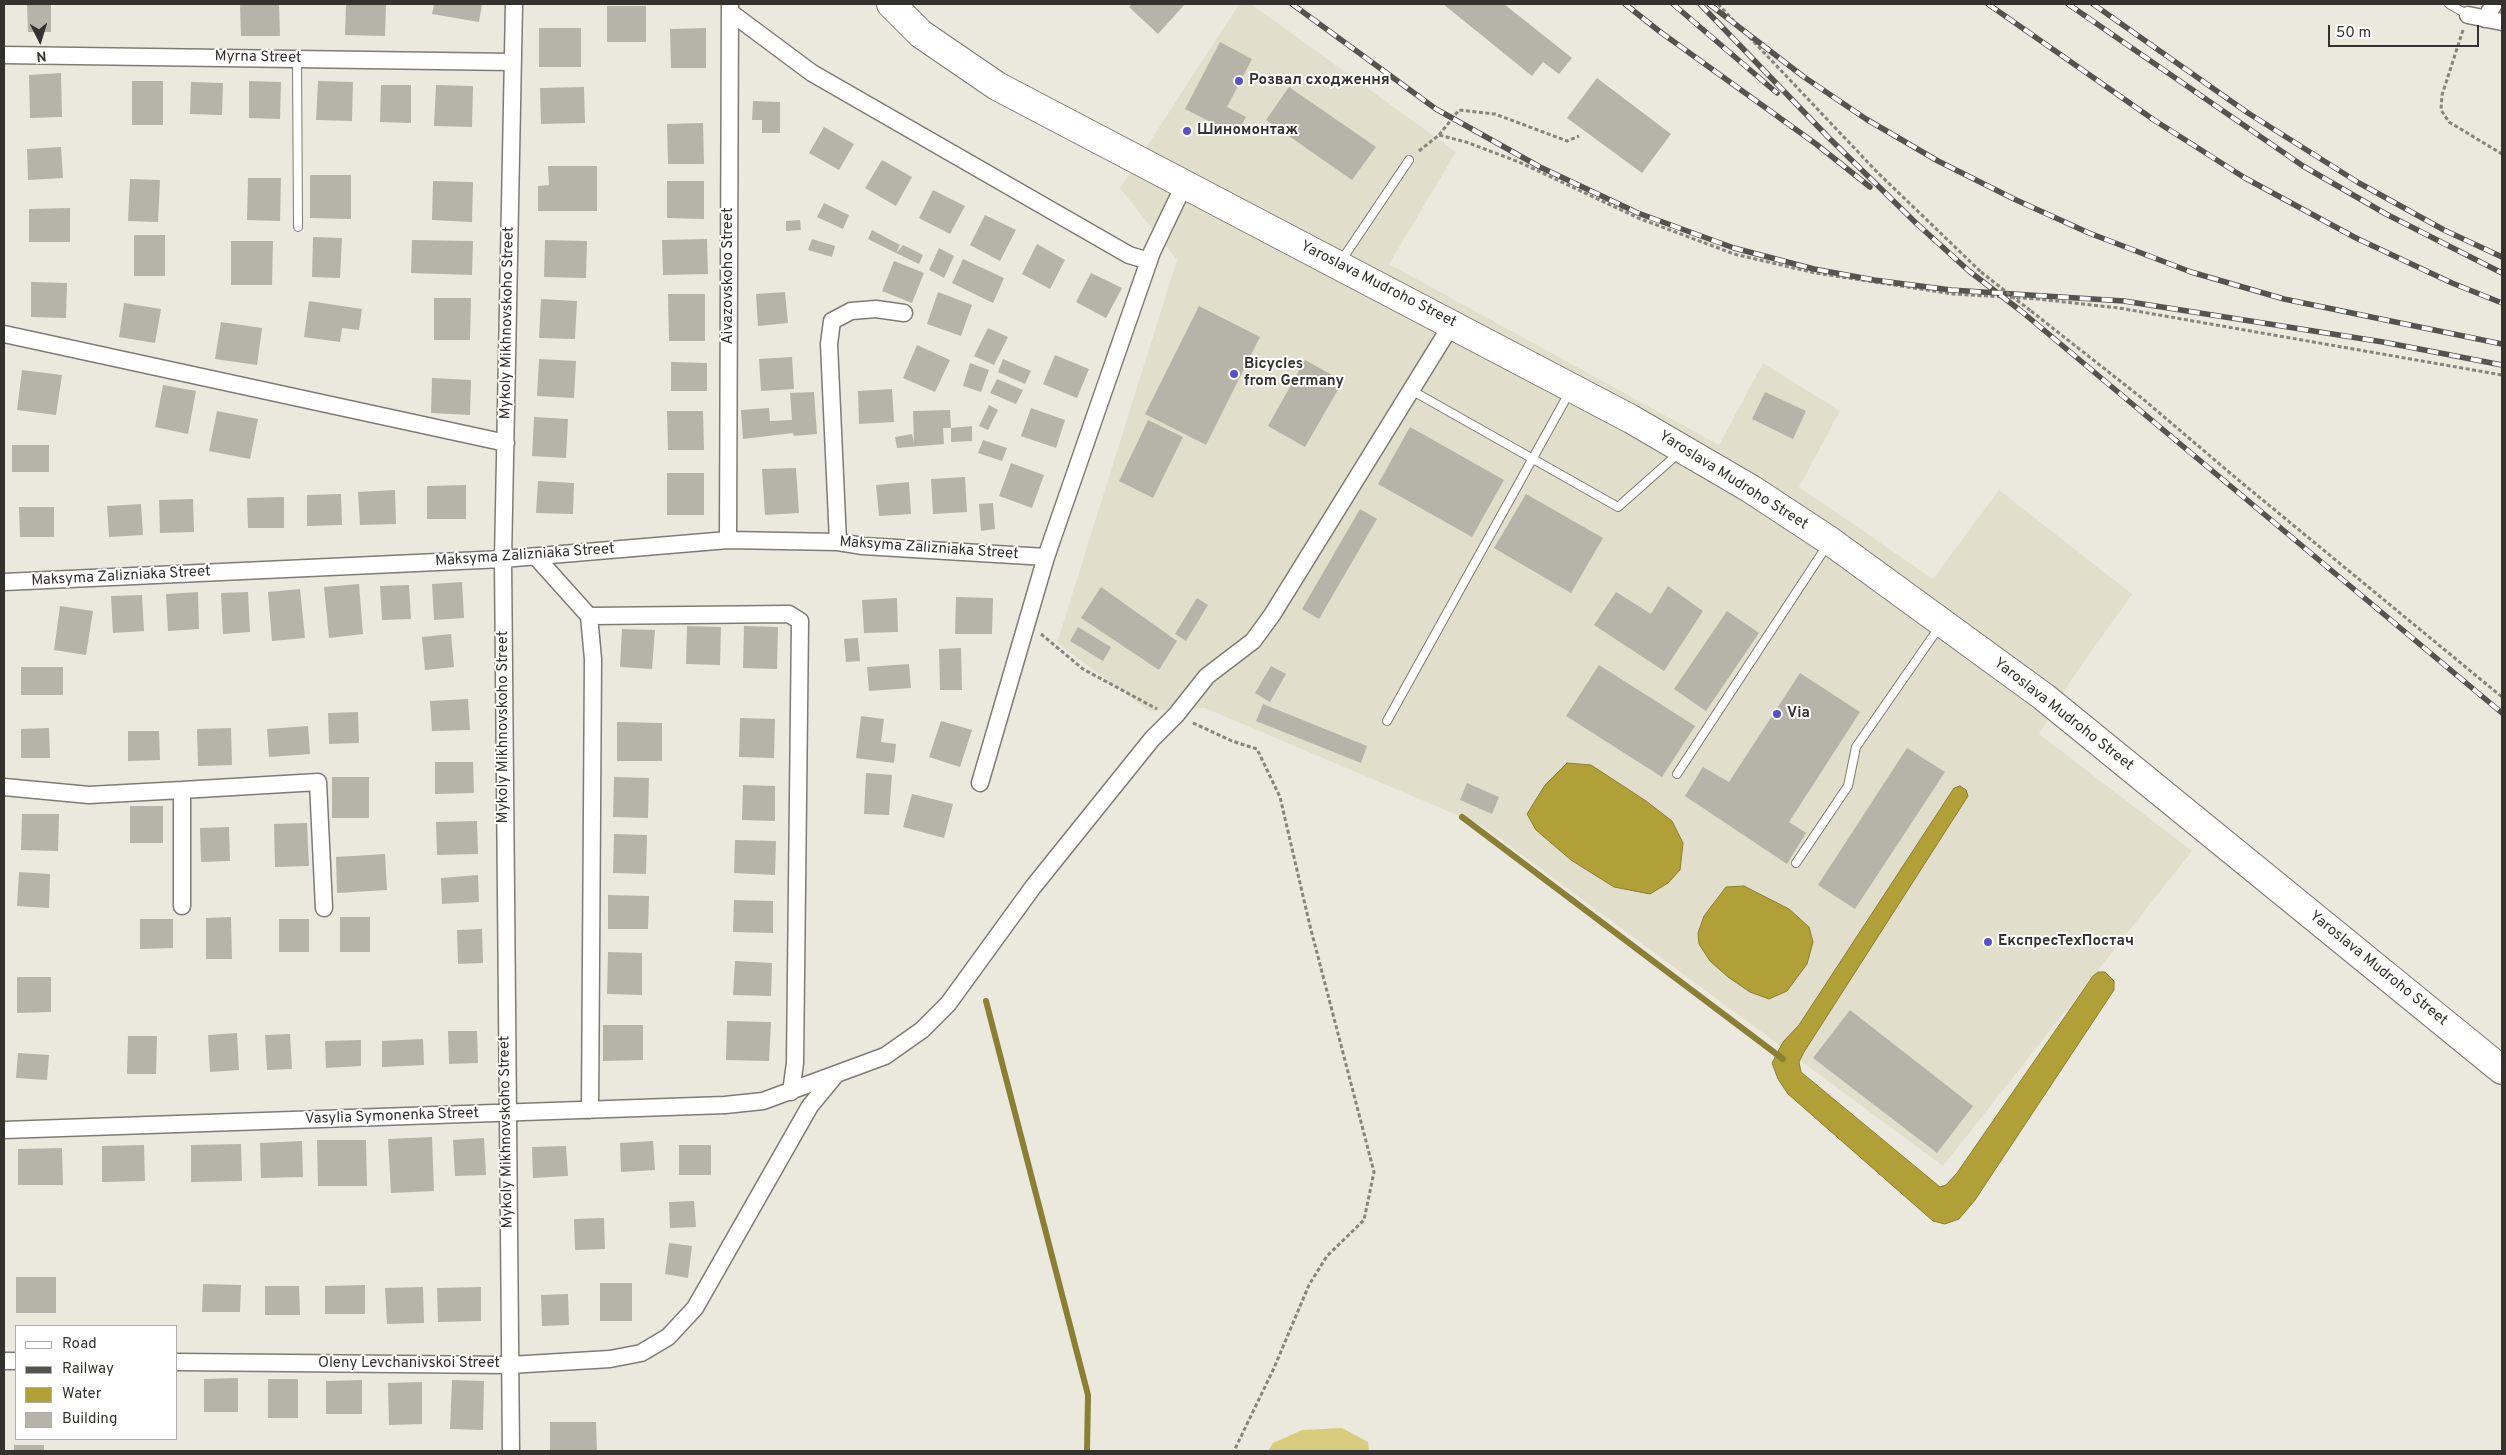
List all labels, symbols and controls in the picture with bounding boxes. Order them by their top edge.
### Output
north arrow [15,15,65,65]
scale bar [2331,15,2482,47]
text: 50 m [2336,24,2371,43]
text: N [36,47,47,64]
street label: Myrna Street [214,48,302,68]
place label: Розвал сходження [1249,72,1390,90]
marker: Розвал сходження [1233,75,1245,87]
place label: Шиномонтаж [1197,122,1298,140]
marker: Шиномонтаж [1181,125,1193,137]
street label: Aivazovskoho Street [720,207,738,345]
street label: Mykoly Mikhnovskoho Street [497,226,519,420]
street label: Yaroslava Mudroho Street [1297,238,1459,332]
place label: Bicycles from Germany [1244,356,1344,391]
marker: Bicycles from Germany [1228,368,1240,380]
street label: Yaroslava Mudroho Street [1655,428,1811,534]
street label: Maksyma Zalizniaka Street [839,534,1019,564]
street label: Maksyma Zalizniaka Street [435,541,615,571]
street label: Maksyma Zalizniaka Street [31,563,211,591]
street label: Mykoly Mikhnovskoho Street [495,631,513,823]
street label: Yaroslava Mudroho Street [1989,655,2137,775]
place label: Via [1787,705,1810,723]
marker: Via [1771,708,1783,720]
street label: Yaroslava Mudroho Street [2305,908,2451,1030]
place label: ЕкспресТехПостач [1998,933,2134,951]
marker: ЕкспресТехПостач [1982,936,1994,948]
street label: Mykoly Mikhnovskoho Street [496,1035,518,1229]
street label: Vasylia Symonenka Street [305,1105,479,1129]
legend [15,1325,178,1440]
text: Road [62,1335,97,1354]
street label: Oleny Levchanivskoi Street [318,1355,500,1373]
text: Railway [62,1360,114,1379]
text: Water [62,1385,101,1404]
text: Building [62,1410,117,1429]

